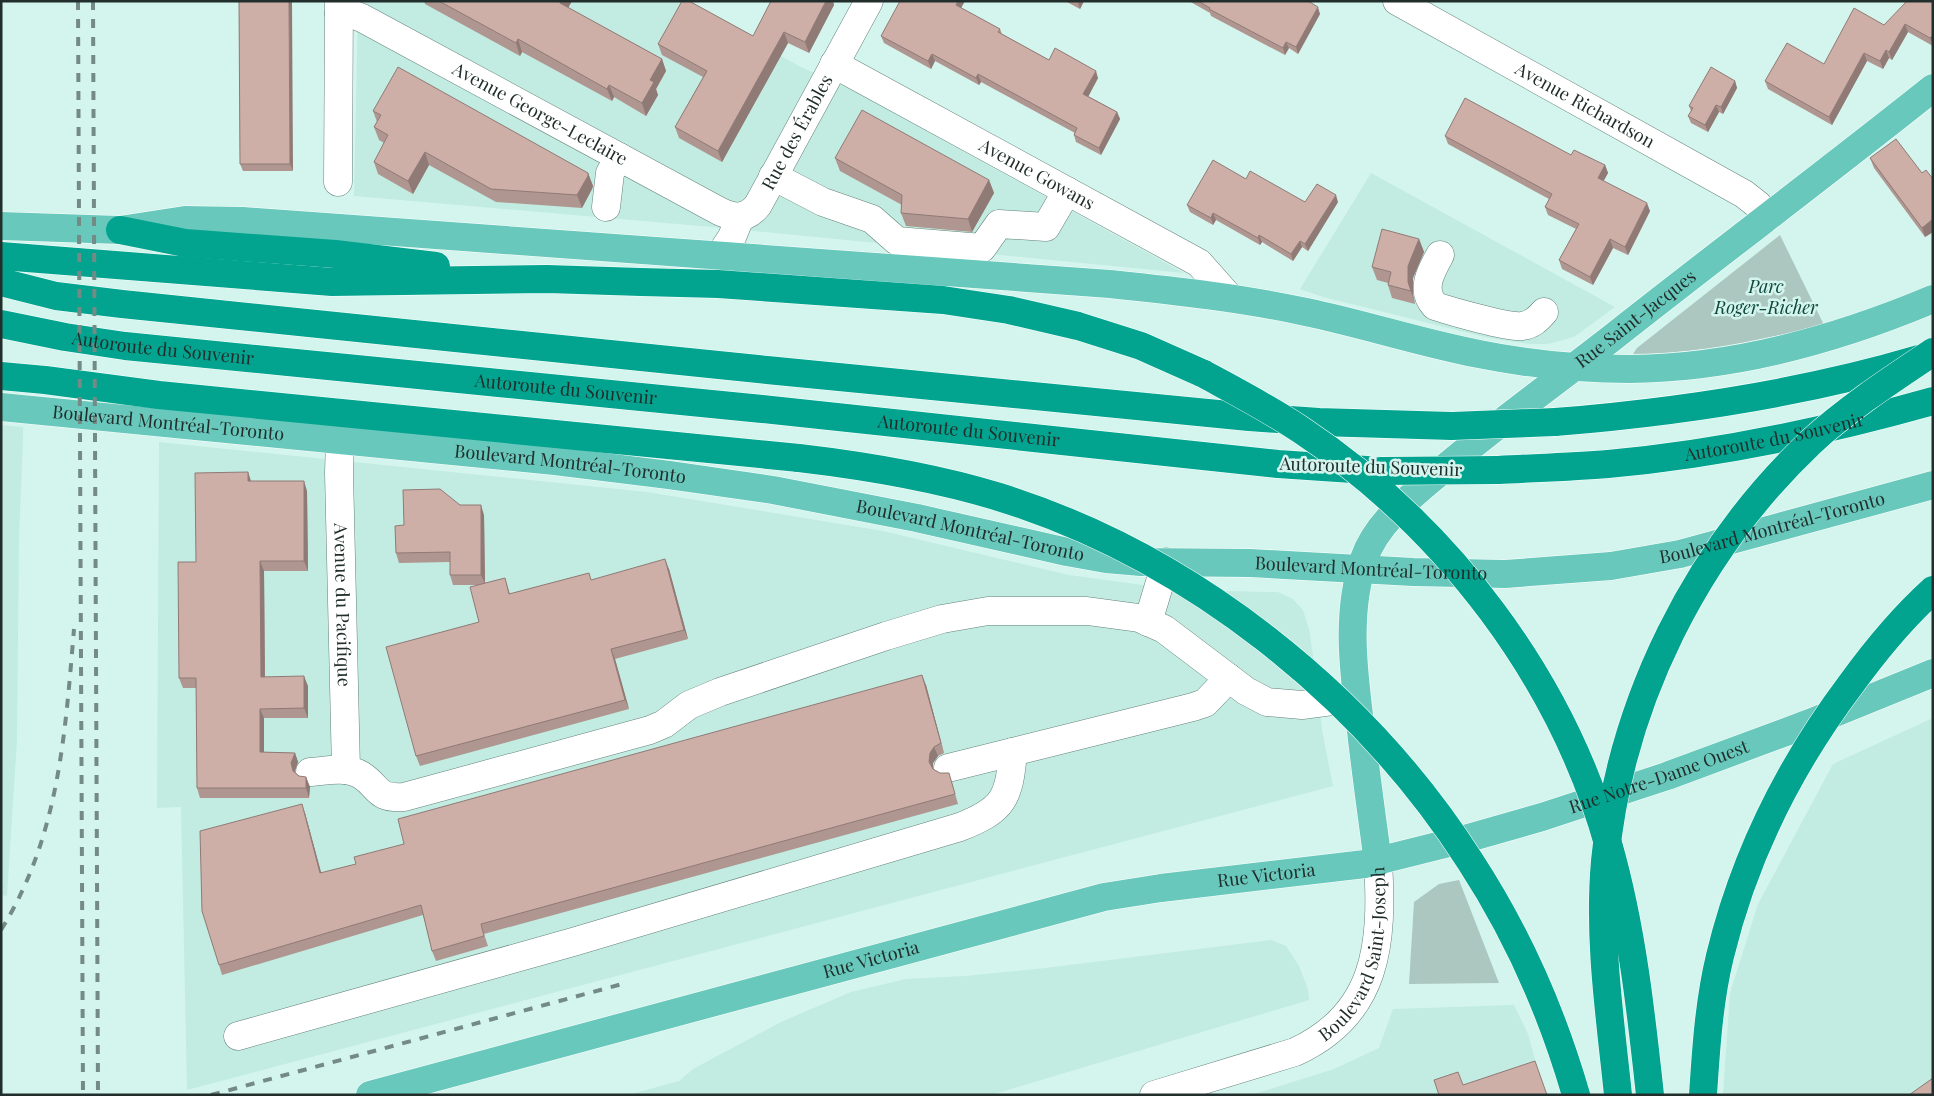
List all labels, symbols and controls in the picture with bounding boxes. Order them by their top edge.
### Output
street label: Avenue George-Leclaire [448,56,632,170]
street label: Avenue Richardson [1511,56,1660,153]
street label: Rue des Érables [755,70,838,194]
street label: Avenue Gowans [975,132,1099,215]
street label: Rue Saint-Jacques [1570,264,1700,373]
park label: Parc Roger-Richer [1713,274,1819,319]
street label: Autoroute du Souvenir [70,325,255,370]
street label: Autoroute du Souvenir [473,368,658,410]
street label: Boulevard Montréal-Toronto [51,399,285,446]
street label: Autoroute du Souvenir [1682,407,1867,466]
street label: Autoroute du Souvenir [876,408,1061,452]
street label: Boulevard Montréal-Toronto [453,438,688,488]
street label: Autoroute du Souvenir [1278,451,1463,481]
street label: Boulevard Montréal-Toronto [1657,486,1888,568]
street label: Boulevard Montréal-Toronto [854,493,1087,566]
street label: Avenue du Pacifique [329,522,357,687]
street label: Boulevard Montréal-Toronto [1254,550,1488,585]
street label: Rue Notre-Dame Ouest [1566,734,1752,818]
street label: Rue Victoria [1216,857,1317,892]
street label: Boulevard Saint-Joseph [1313,866,1390,1046]
street label: Rue Victoria [820,934,922,983]

